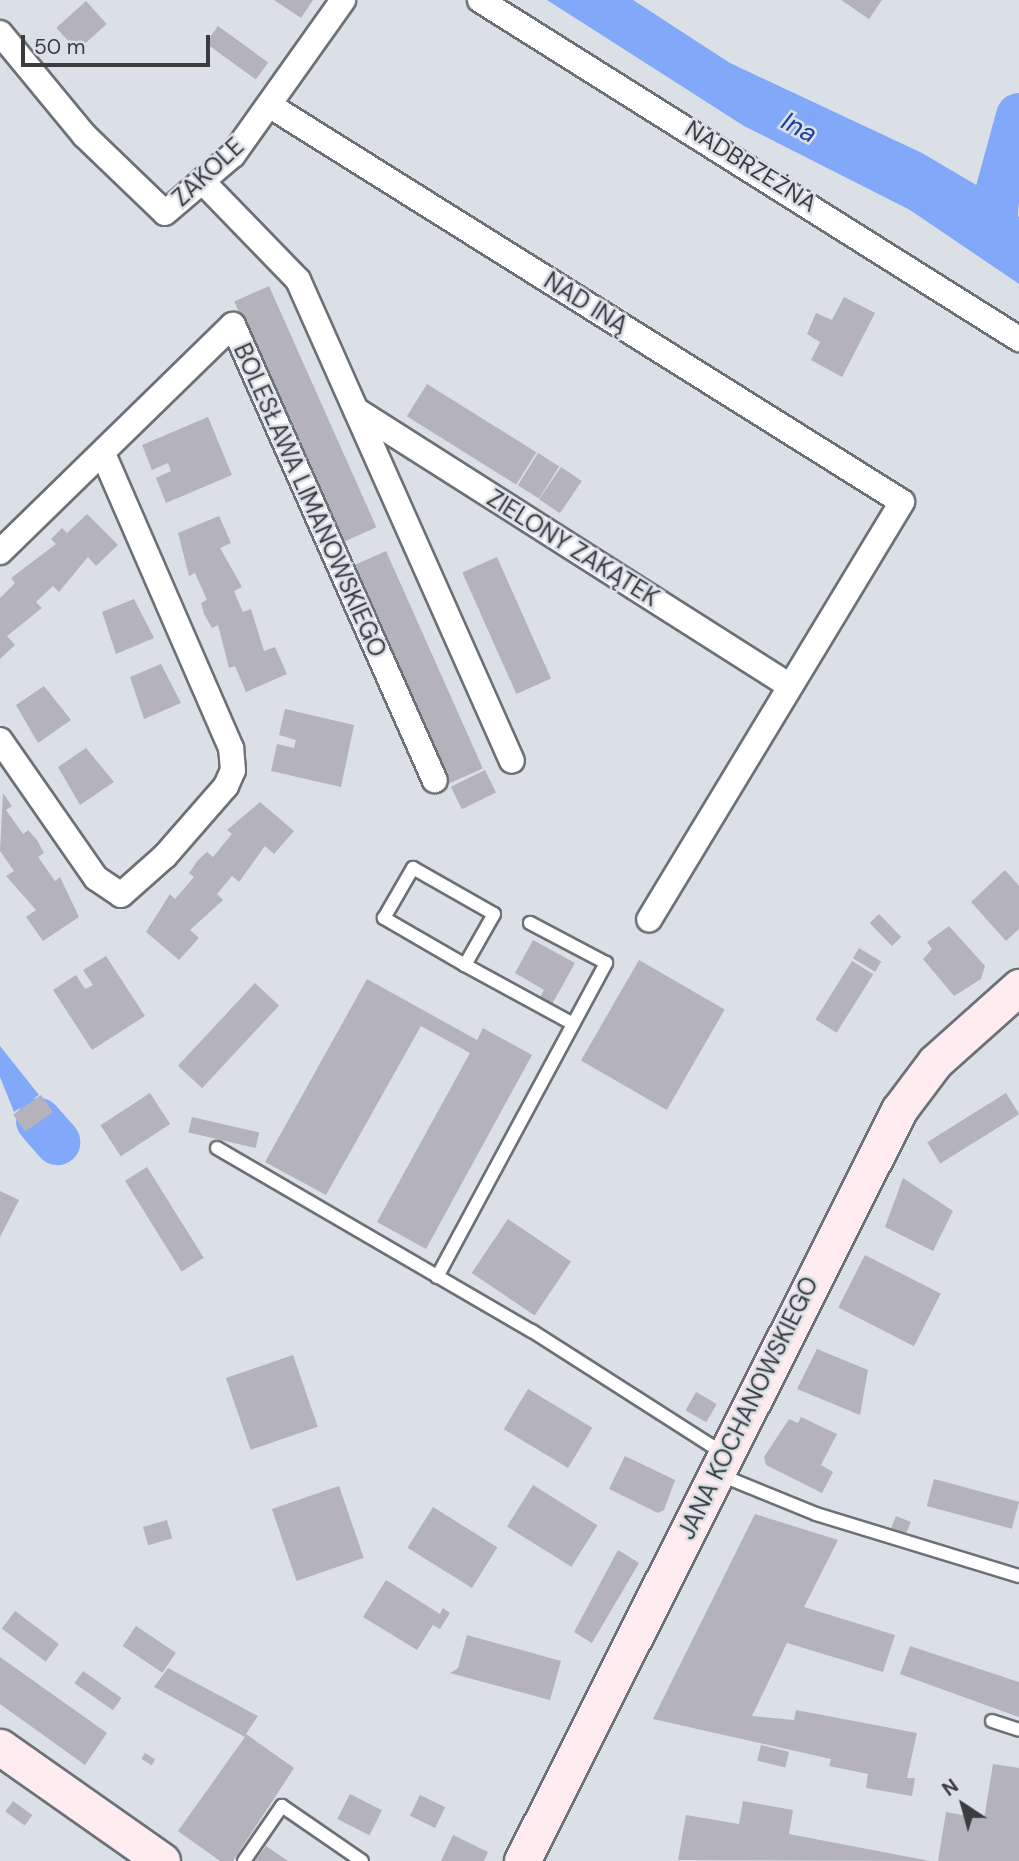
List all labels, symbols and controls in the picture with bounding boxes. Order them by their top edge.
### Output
scale bar [24,21,214,65]
text: 50 m [34,33,85,61]
water label: Ina [776,106,822,150]
street label: NADBRZEŻNA [680,114,822,218]
street label: ZAKOLE [166,132,250,212]
street label: NAD INĄ [539,266,633,340]
street label: BOLESŁAWA LIMANOWSKIEGO [228,339,392,661]
street label: ZIELONY ZAKĄTEK [482,484,664,612]
street label: JANA KOCHANOWSKIEGO [672,1272,824,1544]
north arrow [928,1770,998,1840]
text: N [937,1773,963,1802]

